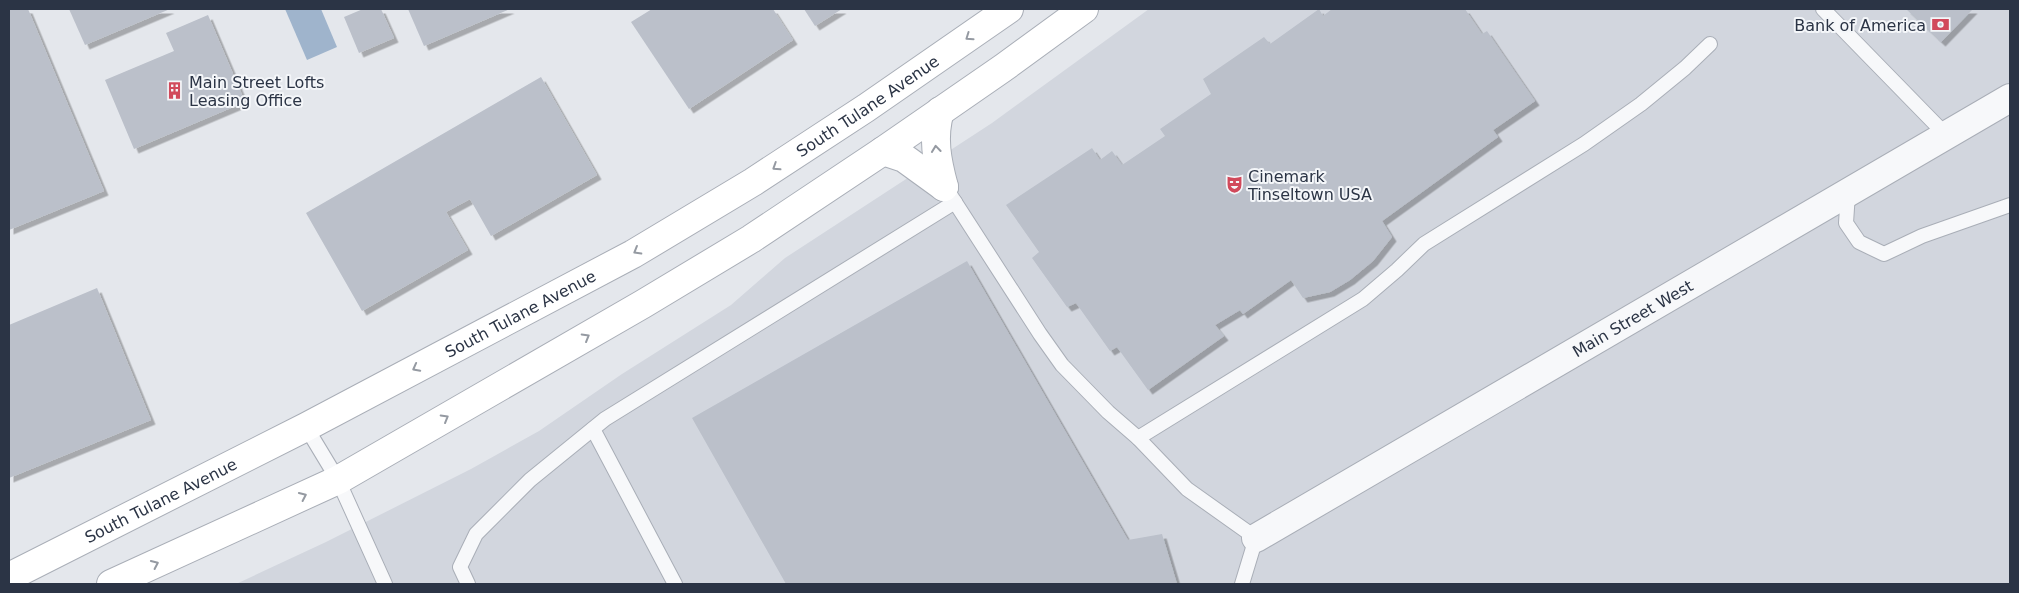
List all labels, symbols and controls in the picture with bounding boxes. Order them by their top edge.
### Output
bank icon: Bank of America [1930,15,1950,35]
place label: Bank of America [1794,16,1926,35]
one-way arrow [965,31,975,40]
street label: South Tulane Avenue [793,51,942,161]
place label: Main Street Lofts Leasing Office [189,73,324,110]
building icon: Main Street Lofts Leasing Office [165,81,185,101]
one-way arrow [931,145,942,153]
one-way arrow [772,161,782,170]
place label: Cinemark Tinseltown USA [1247,167,1372,204]
theatre icon: Cinemark Tinseltown USA [1224,175,1244,195]
one-way arrow [634,245,643,255]
street label: South Tulane Avenue [442,266,599,361]
street label: Main Street West [1569,276,1696,361]
one-way arrow [581,333,590,343]
one-way arrow [413,362,422,372]
one-way arrow [440,414,449,424]
street label: South Tulane Avenue [82,454,240,547]
one-way arrow [298,491,307,502]
one-way arrow [150,560,159,570]

